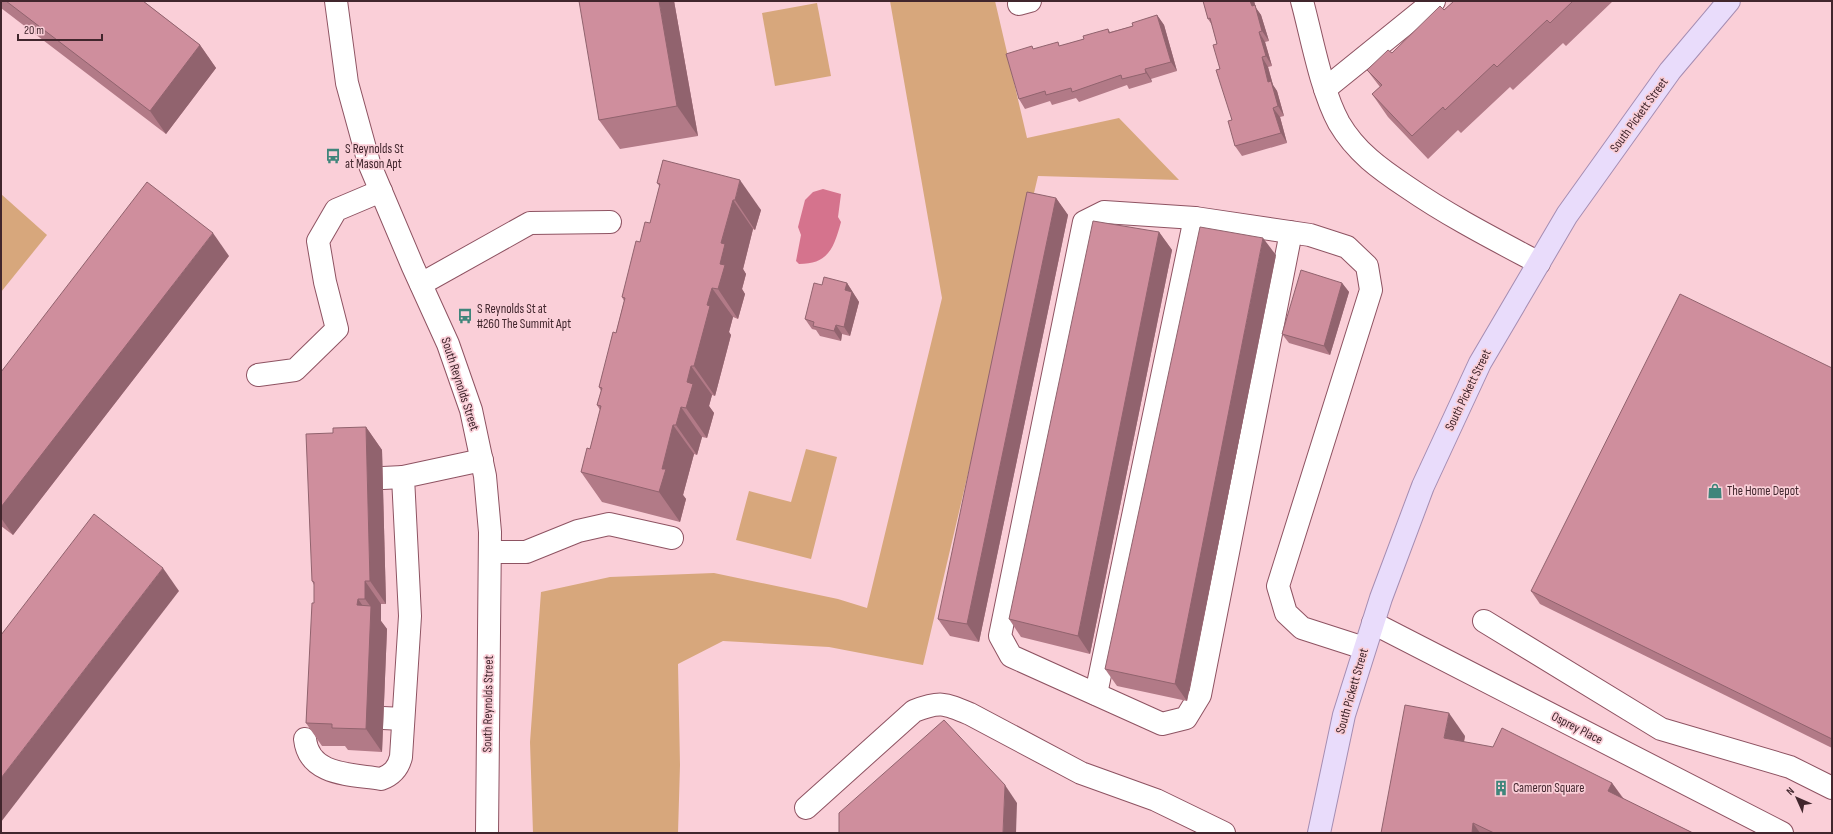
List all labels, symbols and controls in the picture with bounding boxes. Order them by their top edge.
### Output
scale bar [18,16,102,42]
text: 20 m [24,23,44,38]
street label: South Pickett Street [1607,74,1671,155]
place label: S Reynolds St at Mason Apt [345,141,404,172]
bus stop icon: S Reynolds St at Mason Apt [324,147,342,165]
place label: S Reynolds St at #260 The Summit Apt [477,301,571,332]
bus stop icon: S Reynolds St at #260 The Summit Apt [456,307,474,325]
street label: South Reynolds Street [437,335,483,433]
street label: South Pickett Street [1441,347,1495,433]
shop icon: The Home Depot [1706,482,1724,500]
place label: The Home Depot [1727,483,1799,499]
street label: South Pickett Street [1332,646,1372,736]
street label: South Reynolds Street [479,655,497,753]
street label: Osprey Place [1549,708,1605,748]
north arrow [1777,778,1817,818]
building icon: Cameron Square [1492,779,1510,797]
place label: Cameron Square [1513,780,1584,796]
text: N [1784,785,1797,798]

